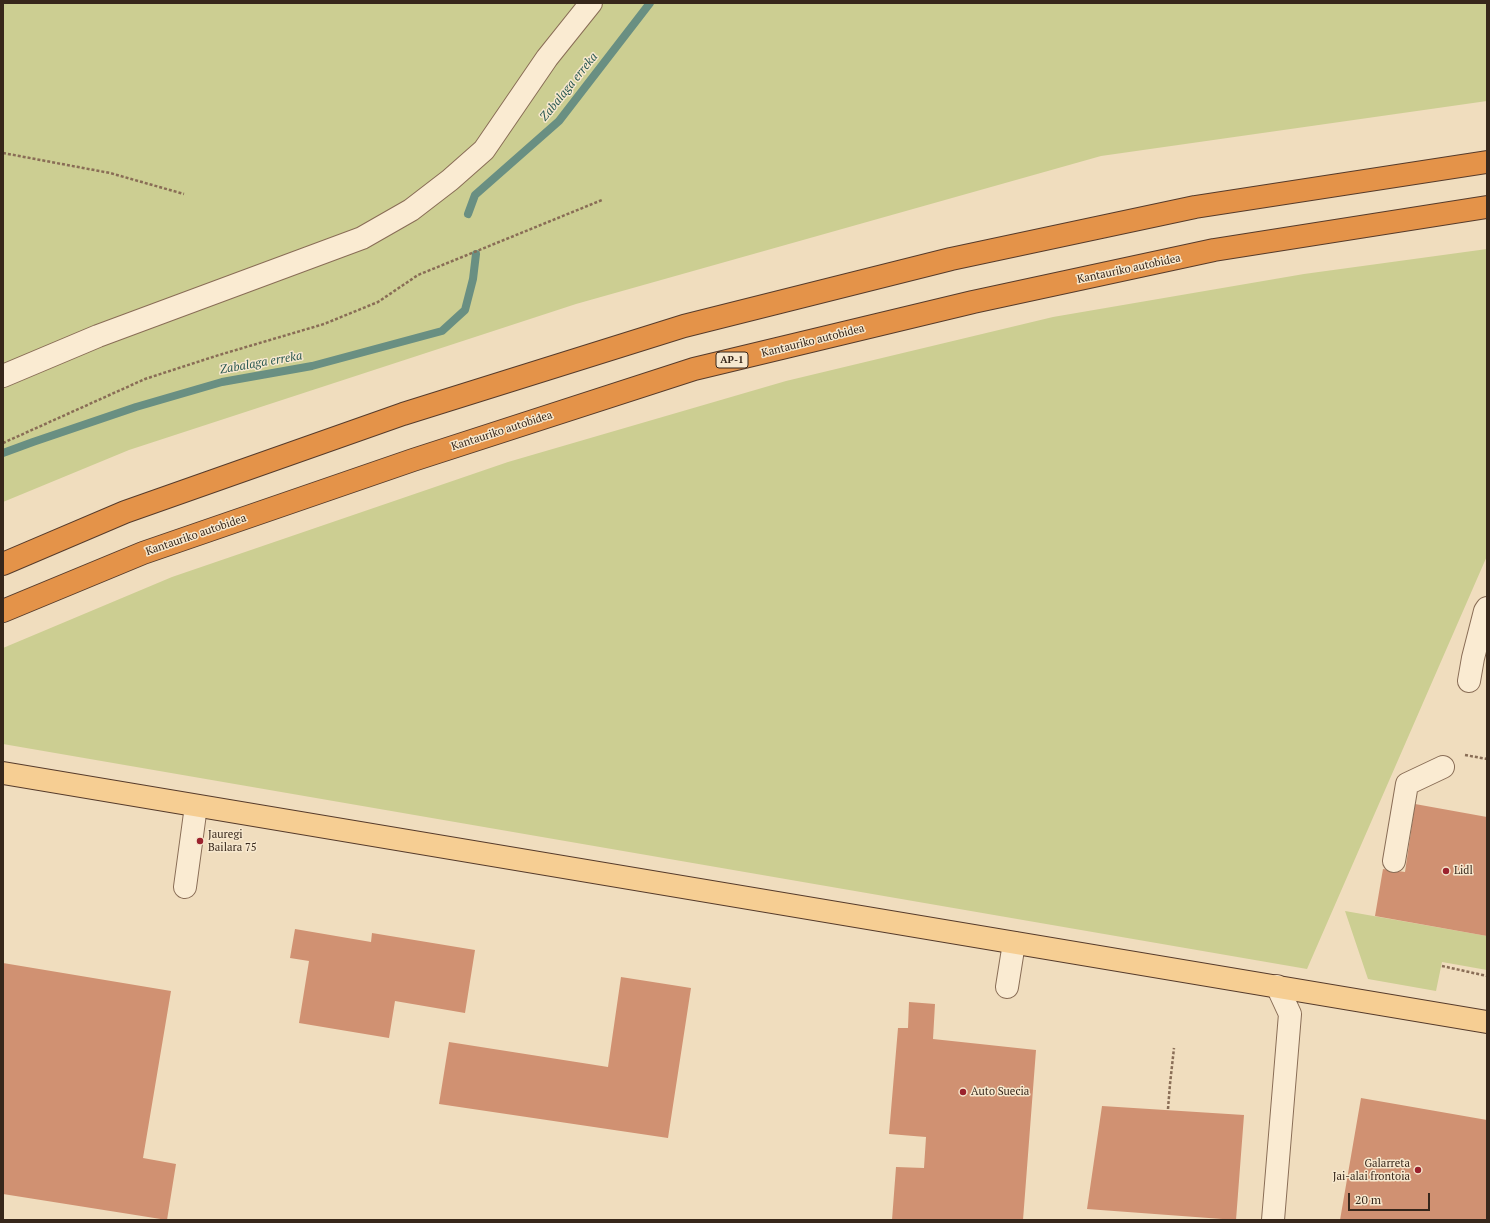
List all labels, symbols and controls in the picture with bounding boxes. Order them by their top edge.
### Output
water label: Zabalaga erreka [537,50,601,124]
street label: Kantauriko autobidea [1076,252,1182,286]
street label: Kantauriko autobidea [760,322,866,360]
water label: Zabalaga erreka [219,349,303,377]
road number: AP-1 [716,352,748,368]
street label: Kantauriko autobidea [450,408,554,454]
street label: Kantauriko autobidea [144,512,248,558]
place label: Jauregi Bailara 75 [208,828,257,854]
marker: Jauregi Bailara 75 [195,836,205,846]
place label: Lidl [1454,864,1473,878]
marker: Lidl [1441,866,1451,876]
place label: Auto Suecia [971,1085,1029,1099]
marker: Auto Suecia [958,1087,968,1097]
place label: Galarreta Jai-alai frontoia [1333,1157,1410,1183]
marker: Galarreta Jai-alai frontoia [1413,1165,1423,1175]
scale bar [1350,1185,1432,1211]
text: 20 m [1355,1192,1381,1207]

